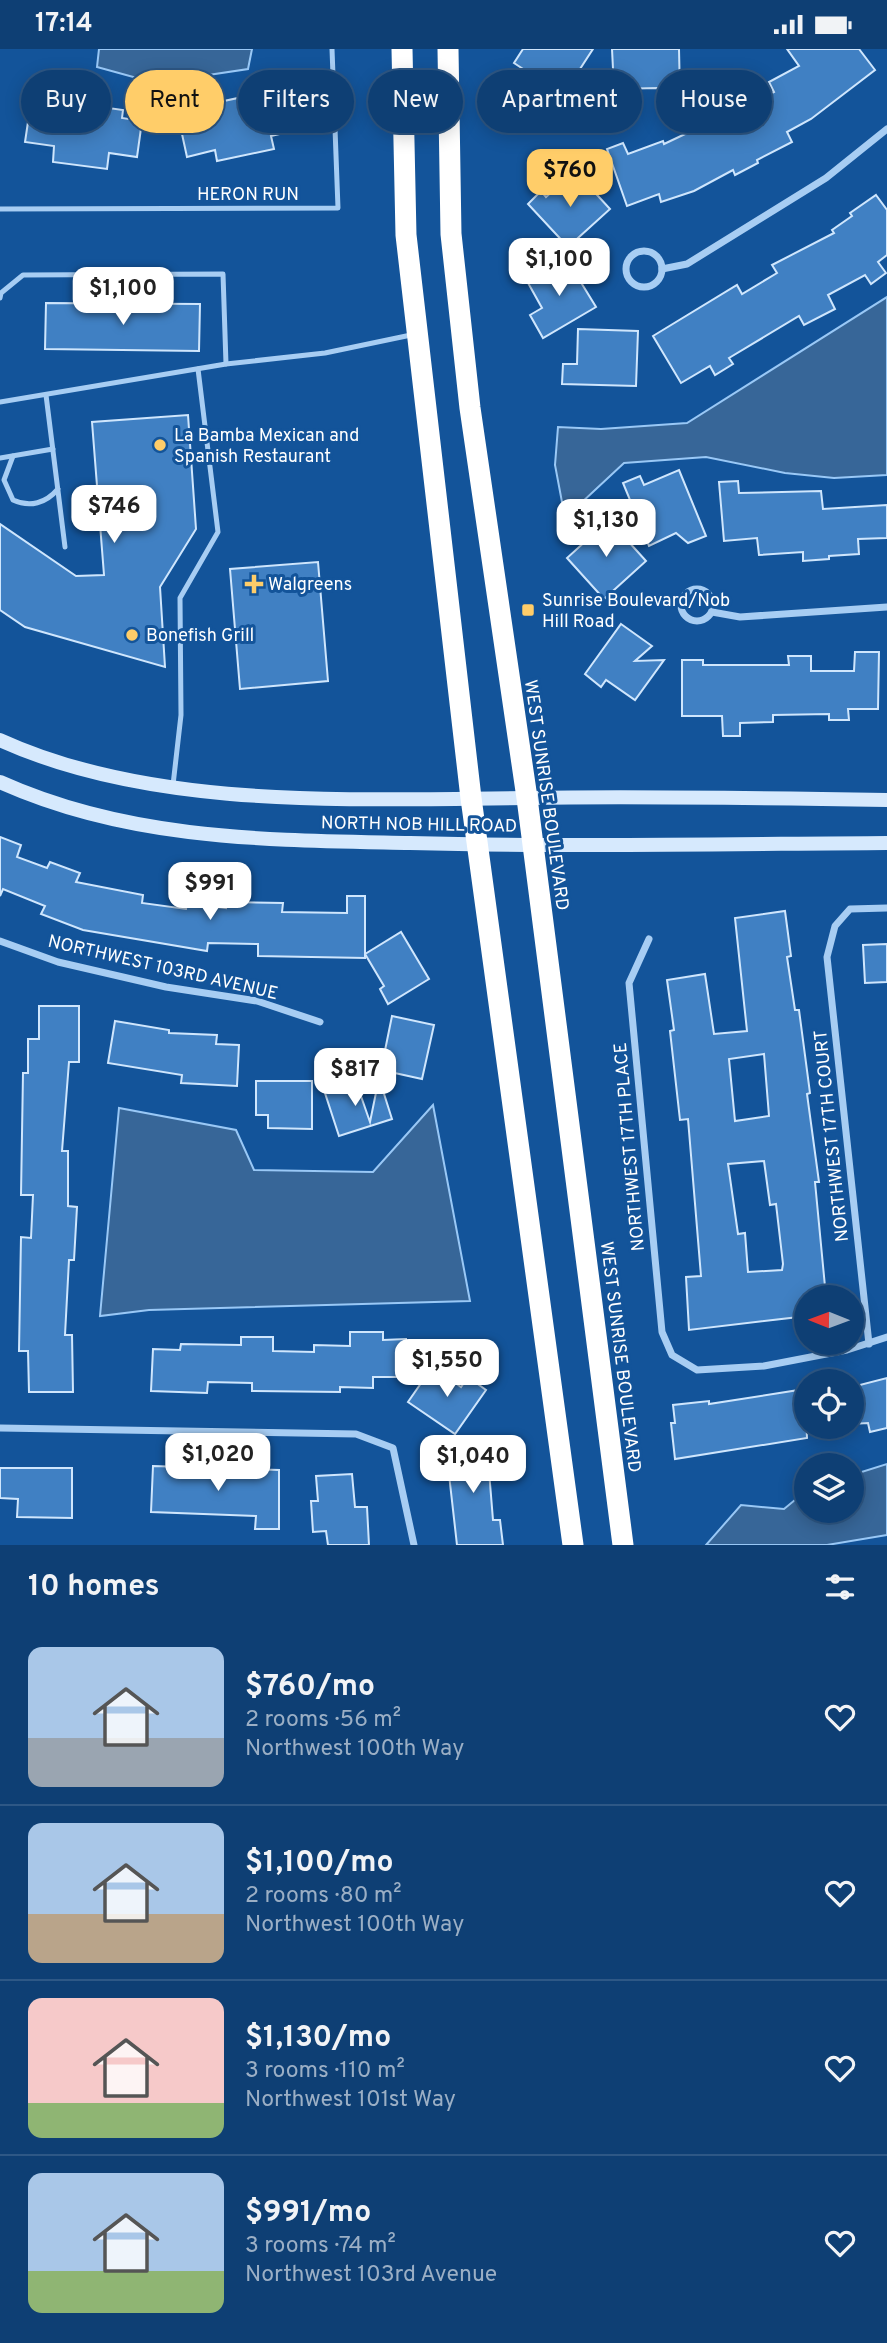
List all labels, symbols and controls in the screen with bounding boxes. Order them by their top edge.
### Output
text: 17:14 [35,8,93,41]
chip: Buy [21,70,111,133]
chip: Rent [125,70,224,133]
chip: Filters [238,70,354,133]
chip: New [368,70,463,133]
chip: Apartment [477,70,642,133]
chip: House [656,70,772,133]
pin: $760 [529,149,611,209]
text: $760 [543,157,597,186]
street label: HERON RUN [197,184,299,207]
pin: $1,100 [502,239,616,298]
text: $1,100 [525,246,593,275]
pin: $1,100 [66,267,180,327]
text: $1,100 [89,275,157,304]
place label: La Bamba Mexican and Spanish Restaurant [174,425,359,469]
marker: La Bamba Mexican and Spanish Restaurant [152,437,168,453]
pin: $746 [73,485,155,545]
text: $746 [87,493,141,522]
pin: $1,130 [549,499,663,559]
text: $1,130 [573,507,639,536]
place label: Walgreens [268,574,352,597]
marker: Walgreens [246,576,262,592]
place label: Sunrise Boulevard/Nob Hill Road [542,590,730,634]
marker: Sunrise Boulevard/Nob Hill Road [520,602,536,618]
place label: Bonefish Grill [146,625,254,648]
marker: Bonefish Grill [124,627,140,643]
street label: WEST SUNRISE BOULEVARD [518,678,573,912]
street label: NORTH NOB HILL ROAD [321,812,517,839]
pin: $991 [169,863,251,922]
text: $991 [184,870,236,899]
street label: NORTHWEST 103RD AVENUE [45,931,280,1006]
street label: NORTHWEST 17TH COURT [810,1029,855,1243]
street label: NORTHWEST 17TH PLACE [610,1042,651,1252]
pin: $817 [314,1049,396,1108]
text: $817 [330,1056,380,1085]
street label: WEST SUNRISE BOULEVARD [594,1240,645,1474]
north arrow [794,1285,864,1355]
map controls [794,1285,864,1523]
pin: $1,550 [390,1339,504,1399]
text: $1,550 [411,1347,483,1376]
button: locate [794,1369,864,1439]
pin: $1,020 [161,1433,275,1493]
pin: $1,040 [416,1435,530,1495]
text: $1,020 [181,1441,255,1470]
text: $1,040 [436,1443,510,1472]
button: layers [794,1453,864,1523]
icon: filters [821,1568,859,1606]
text: 10 homes [28,1569,159,1606]
text: $760/mo [245,1669,375,1706]
icon: home [84,1675,168,1759]
icon: heart [821,1698,859,1736]
text: 2 rooms · 56 m² [245,1706,401,1735]
text: Northwest 100th Way [245,1735,464,1764]
text: $1,100/mo [245,1845,394,1882]
icon: home [84,1851,168,1935]
icon: heart [821,1874,859,1912]
text: 2 rooms · 80 m² [245,1882,402,1911]
text: Northwest 100th Way [245,1911,464,1940]
text: $1,130/mo [245,2020,391,2057]
icon: home [84,2026,168,2110]
icon: heart [821,2049,859,2087]
text: 3 rooms · 110 m² [245,2057,405,2086]
text: Northwest 101st Way [245,2086,456,2115]
text: $991/mo [245,2195,371,2232]
icon: home [84,2201,168,2285]
icon: heart [821,2224,859,2262]
text: 3 rooms · 74 m² [245,2232,396,2261]
text: Northwest 103rd Avenue [245,2261,497,2290]

